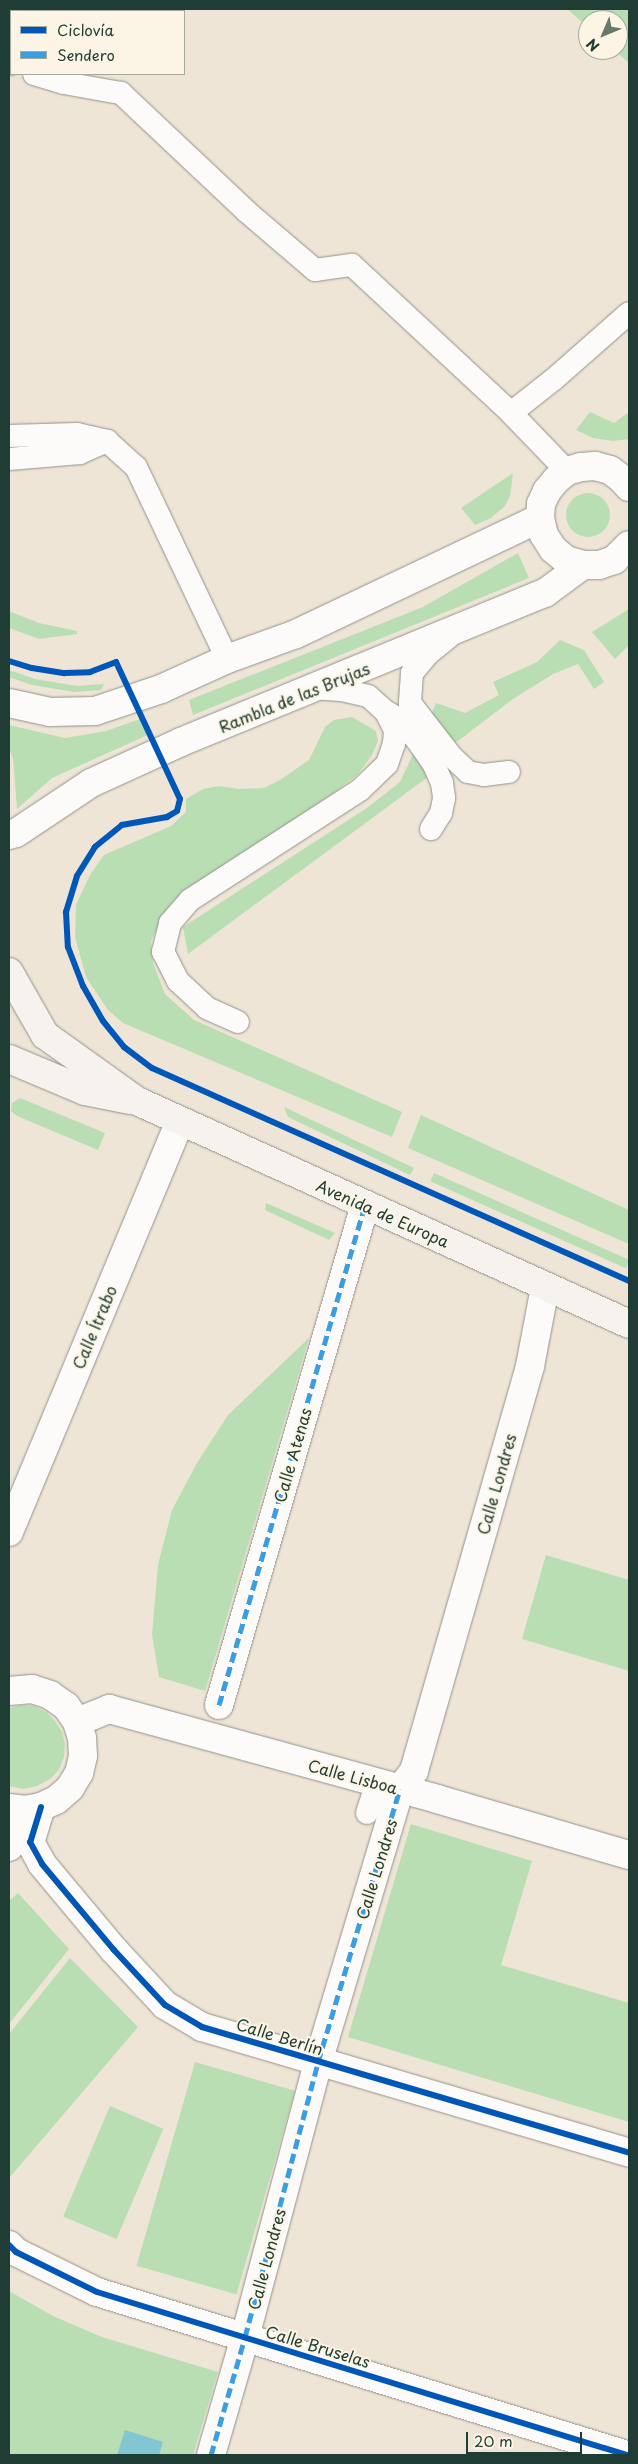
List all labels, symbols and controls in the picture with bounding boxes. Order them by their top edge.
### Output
legend [10,10,185,75]
north arrow [578,10,628,60]
text: Ciclovía [57,18,114,41]
text: N [581,34,604,57]
text: Sendero [57,43,115,66]
street label: Rambla de las Brujas [215,658,373,736]
street label: Avenida de Europa [314,1175,452,1251]
street label: Calle Ítrabo [68,1282,120,1372]
street label: Calle Atenas [269,1405,315,1505]
street label: Calle Londres [472,1431,520,1537]
street label: Calle Lisboa [306,1755,400,1797]
street label: Calle Londres [352,1816,400,1922]
street label: Calle Berlín [234,2014,326,2058]
street label: Calle Londres [243,2206,289,2312]
street label: Calle Bruselas [263,2321,373,2371]
scale bar [468,2422,584,2454]
text: 20 m [474,2429,513,2452]

